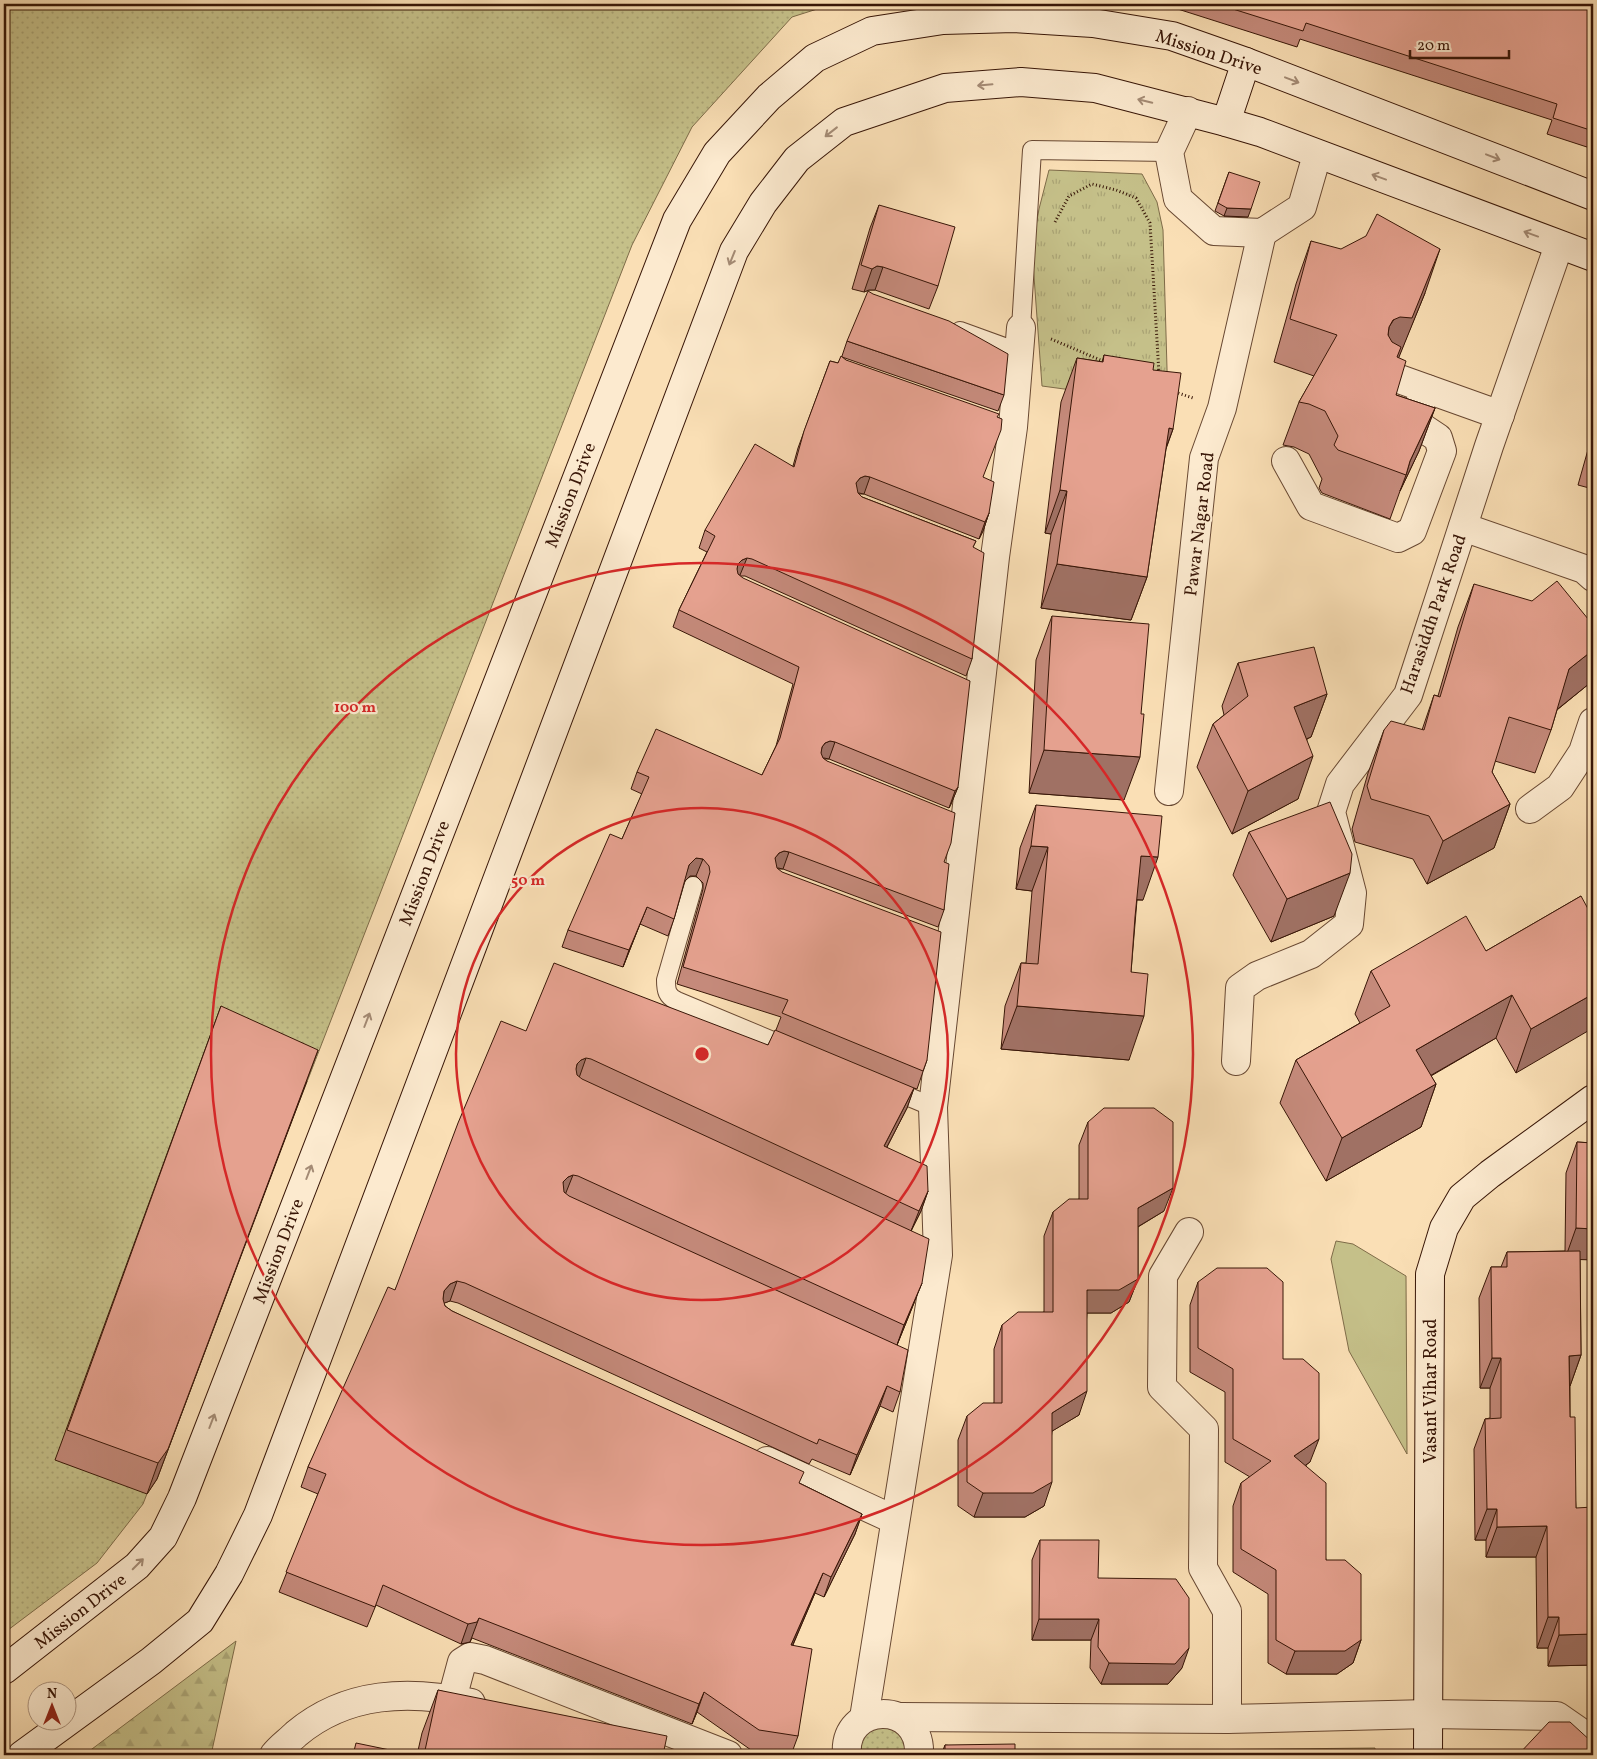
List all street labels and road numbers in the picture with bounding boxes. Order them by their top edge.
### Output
street label: Mission Drive [1152,24,1265,82]
street label: Mission Drive [540,439,603,552]
street label: Pawar Nagar Road [1179,451,1222,598]
street label: Harasiddh Park Road [1395,531,1474,698]
street label: Mission Drive [394,817,457,930]
street label: Mission Drive [248,1195,311,1308]
street label: Vasant Vihar Road [1419,1319,1444,1463]
street label: Mission Drive [30,1568,132,1656]

